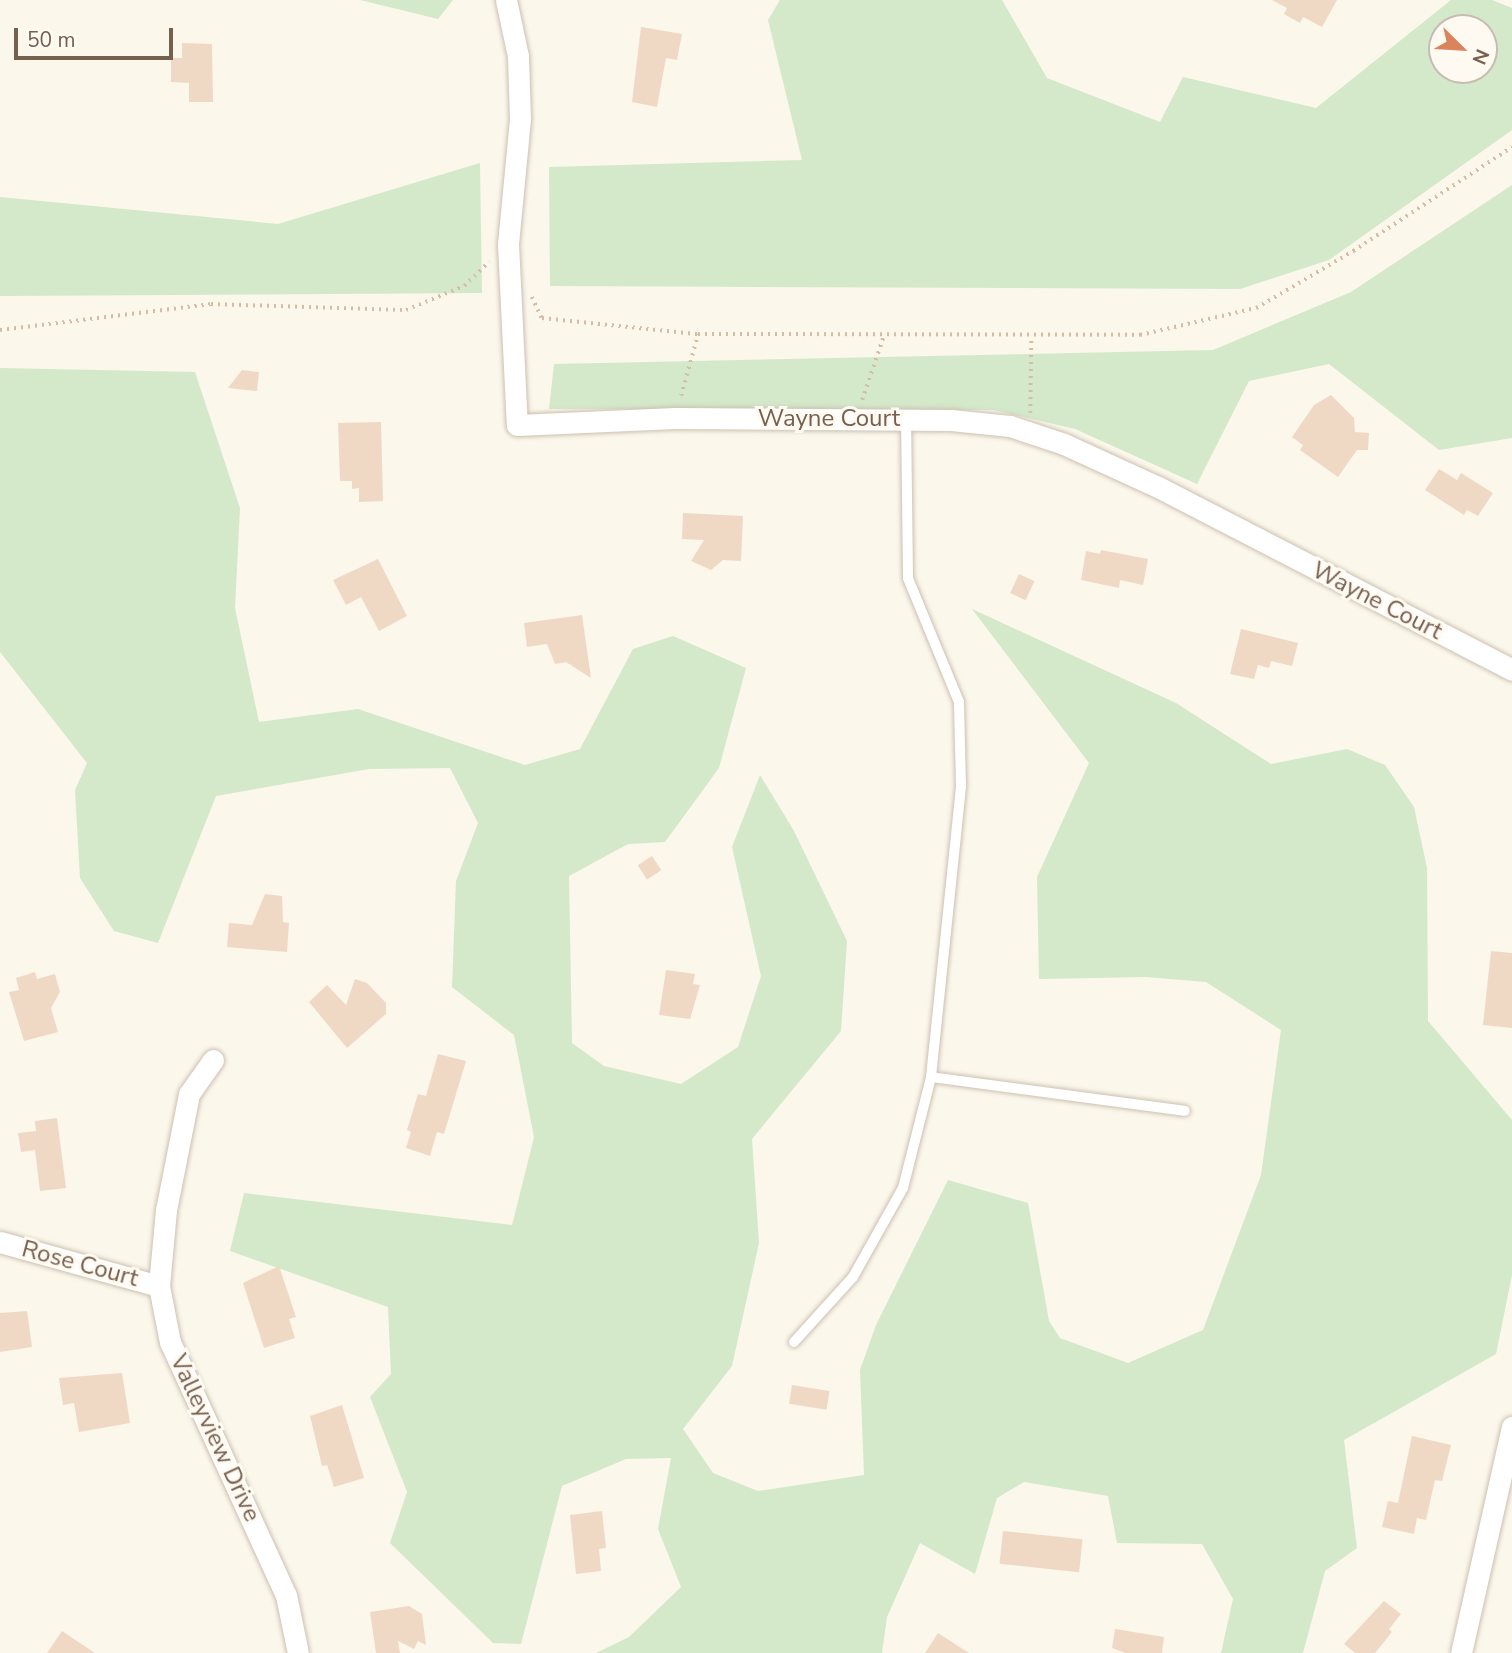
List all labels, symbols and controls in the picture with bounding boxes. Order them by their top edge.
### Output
scale bar [18,14,177,58]
north arrow [1428,14,1498,84]
text: 50 m [27,26,76,54]
text: N [1466,45,1495,69]
street label: Wayne Court [758,405,900,433]
street label: Wayne Court [1307,556,1447,646]
street label: Rose Court [19,1235,141,1293]
street label: Valleyview Drive [164,1350,266,1526]

